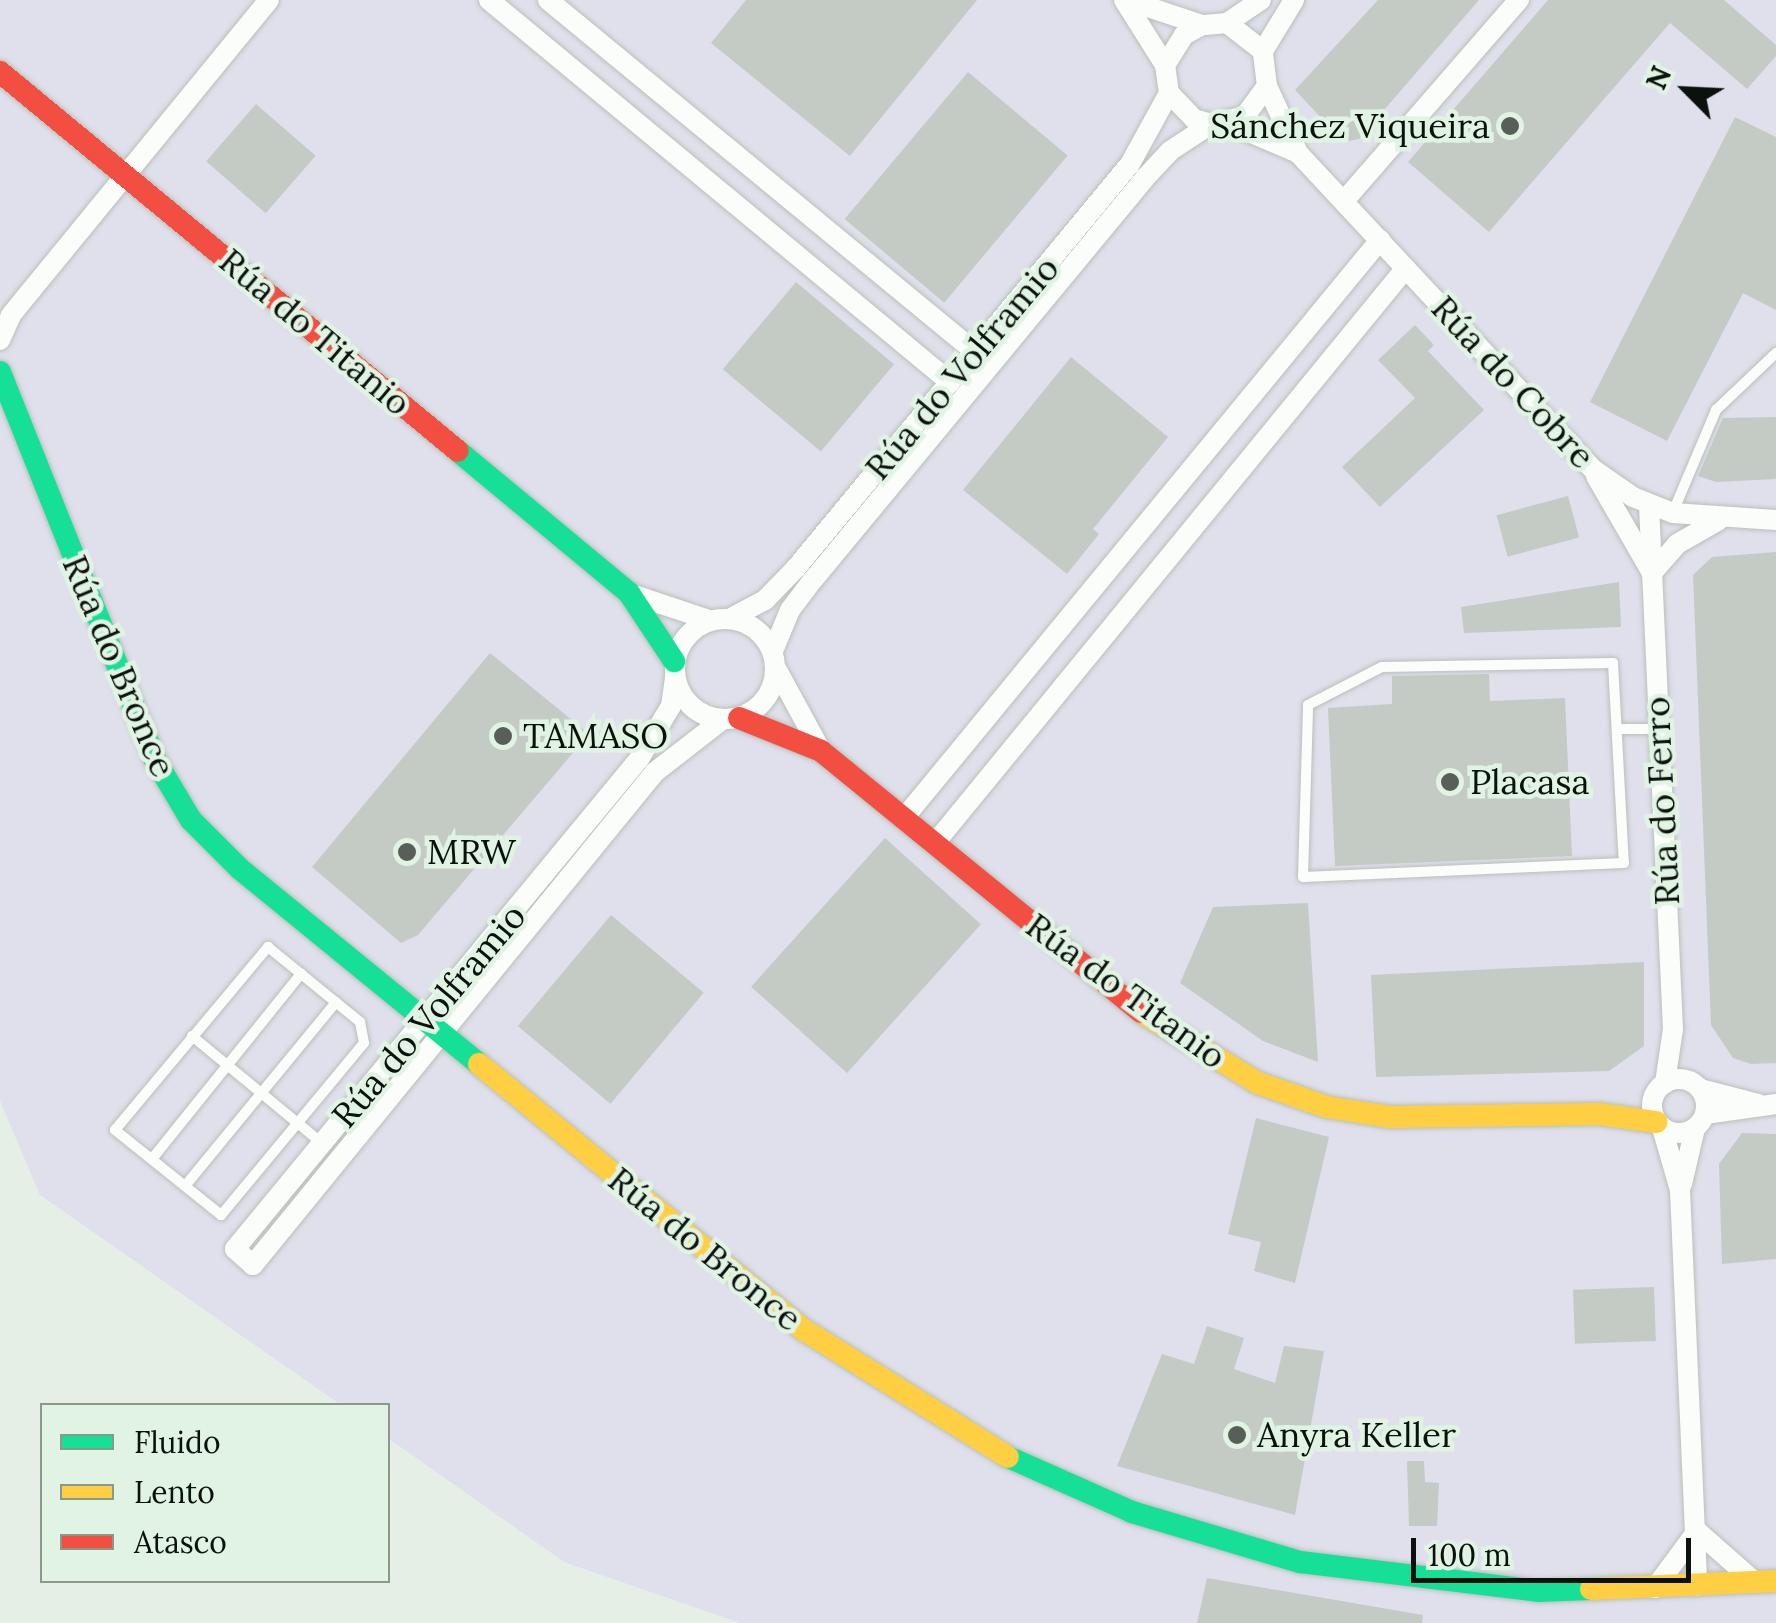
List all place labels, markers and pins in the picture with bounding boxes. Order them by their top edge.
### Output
place label: Sánchez Viqueira [1210,105,1490,147]
marker: Sánchez Viqueira [1499,115,1521,137]
place label: TAMASO [523,715,668,757]
marker: TAMASO [492,725,514,747]
place label: Placasa [1470,761,1589,803]
marker: Placasa [1439,771,1461,793]
place label: MRW [427,831,516,873]
marker: MRW [396,841,418,863]
place label: Anyra Keller [1257,1414,1456,1456]
marker: Anyra Keller [1226,1424,1248,1446]

